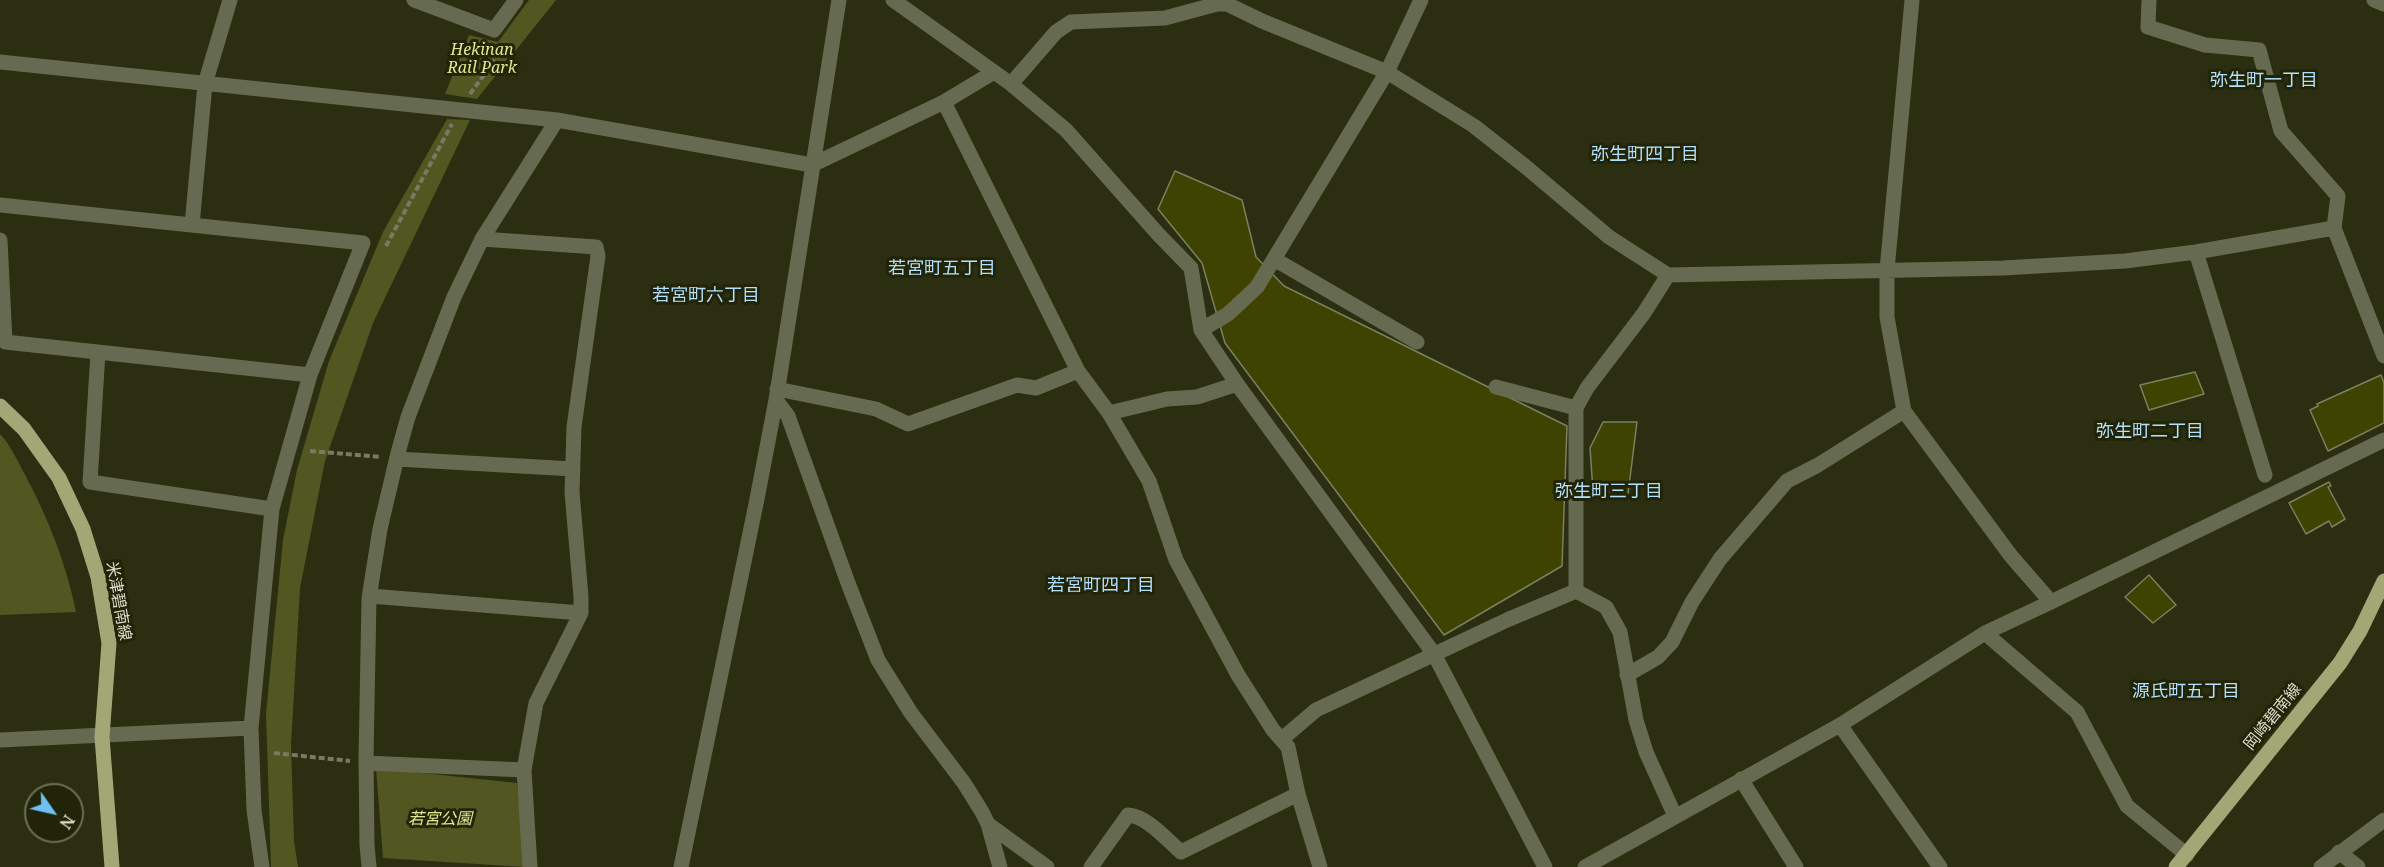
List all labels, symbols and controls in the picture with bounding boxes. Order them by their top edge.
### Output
park label: Hekinan Rail Park [447,40,517,78]
district label: 弥生町一丁目 [2210,70,2318,92]
district label: 弥生町四丁目 [1591,144,1699,166]
district label: 若宮町五丁目 [888,258,996,280]
district label: 若宮町六丁目 [652,285,760,307]
district label: 弥生町二丁目 [2096,421,2204,443]
district label: 弥生町三丁目 [1555,481,1663,503]
street label: 米津碧南線 [102,560,134,642]
district label: 若宮町四丁目 [1047,575,1155,597]
street label: 岡崎碧南線 [2240,680,2306,754]
district label: 源氏町五丁目 [2132,681,2240,703]
north arrow [24,783,84,843]
park label: 若宮公園 [408,809,472,829]
text: N [55,811,80,833]

